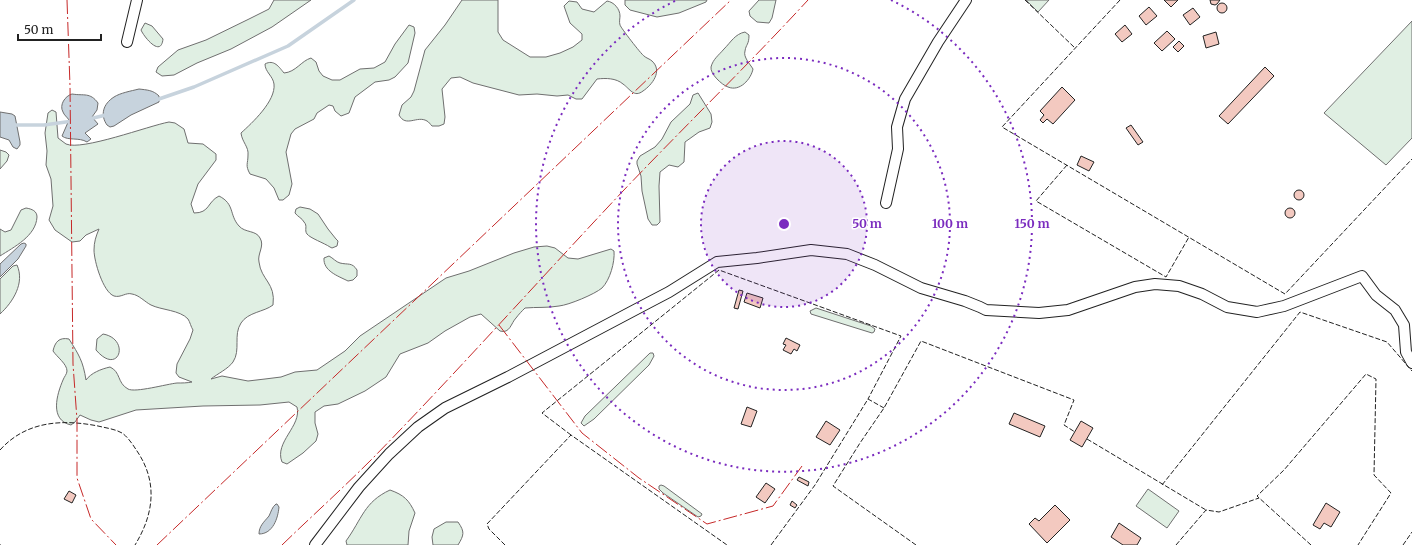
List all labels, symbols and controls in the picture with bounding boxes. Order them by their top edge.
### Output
scale bar [18,16,101,42]
text: 50 m [24,22,53,37]
text: 50 m [852,216,882,231]
text: 100 m [932,216,968,231]
text: 150 m [1015,216,1050,231]
centre of rings [777,217,791,231]

